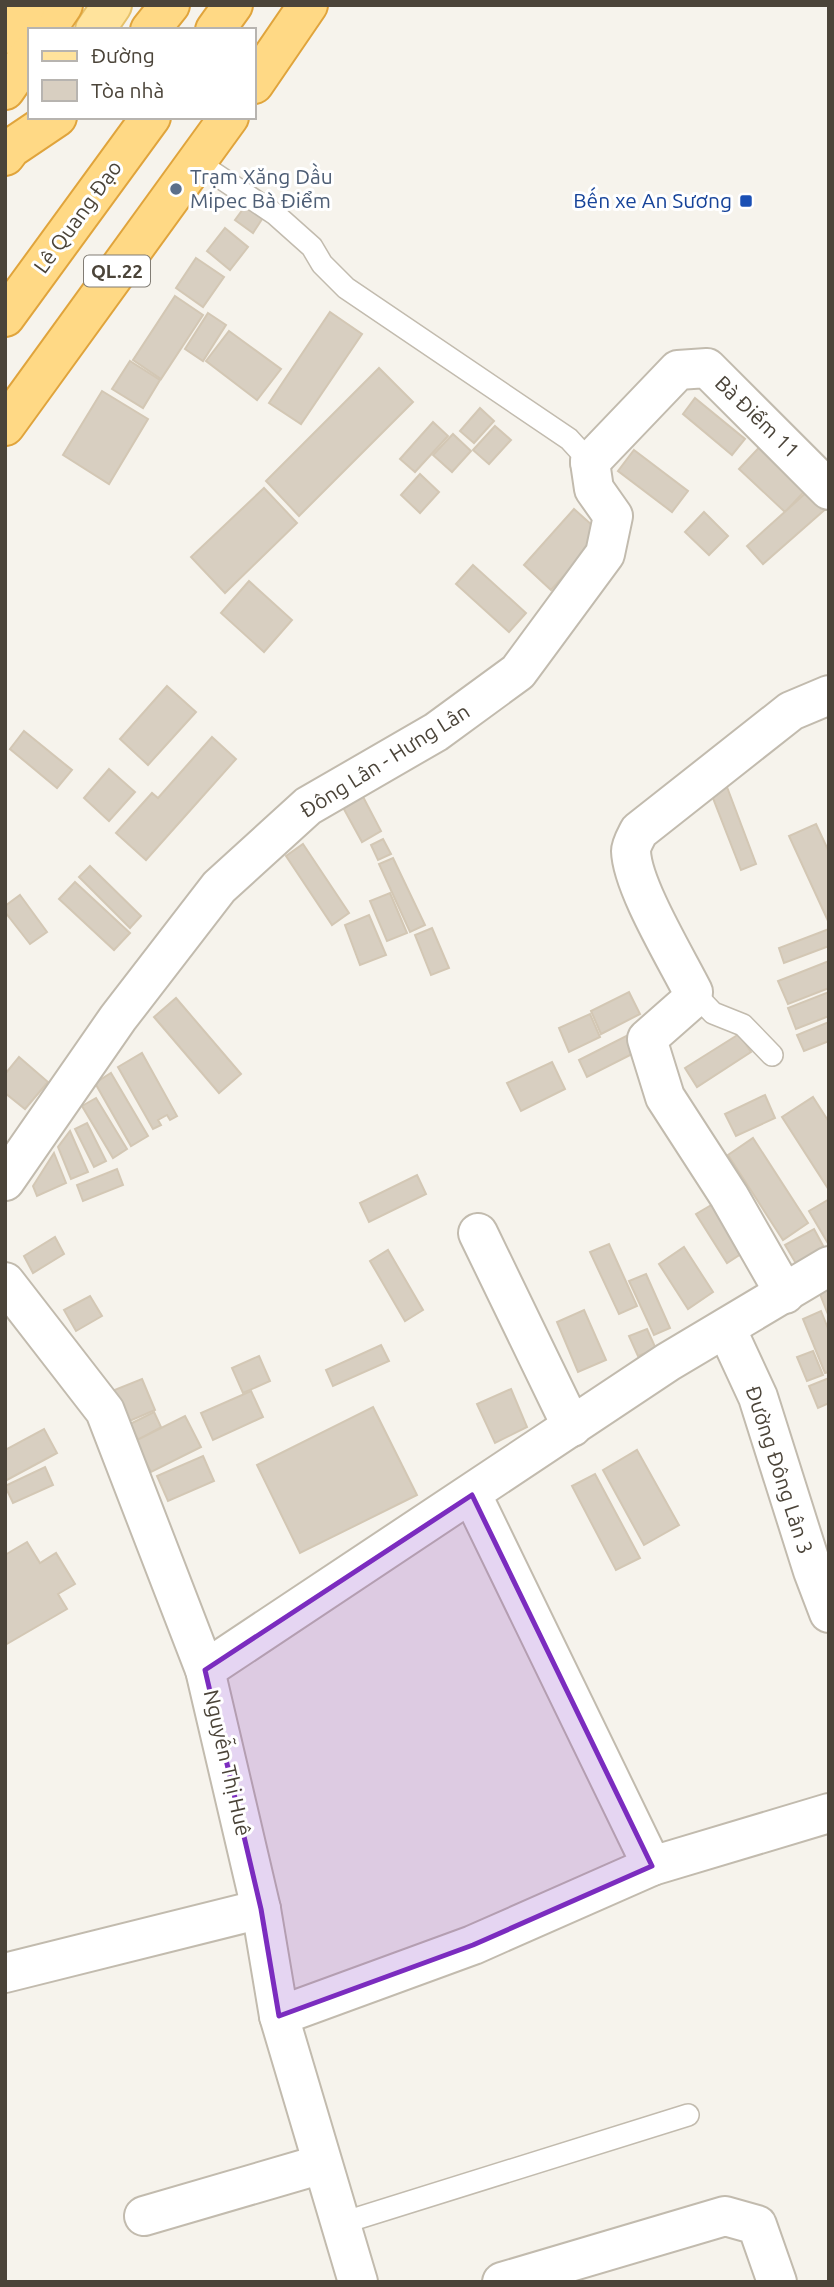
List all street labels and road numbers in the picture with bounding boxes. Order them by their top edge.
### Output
street label: Lê Quang Đạo [28,155,126,277]
road number: QL.22 [84,256,150,286]
street label: Bà Điểm 11 [711,370,805,462]
street label: Đông Lân - Hưng Lân [295,698,473,822]
street label: Đường Đông Lân 3 [741,1383,818,1557]
street label: Nguyễn Thị Huê [199,1687,258,1838]

